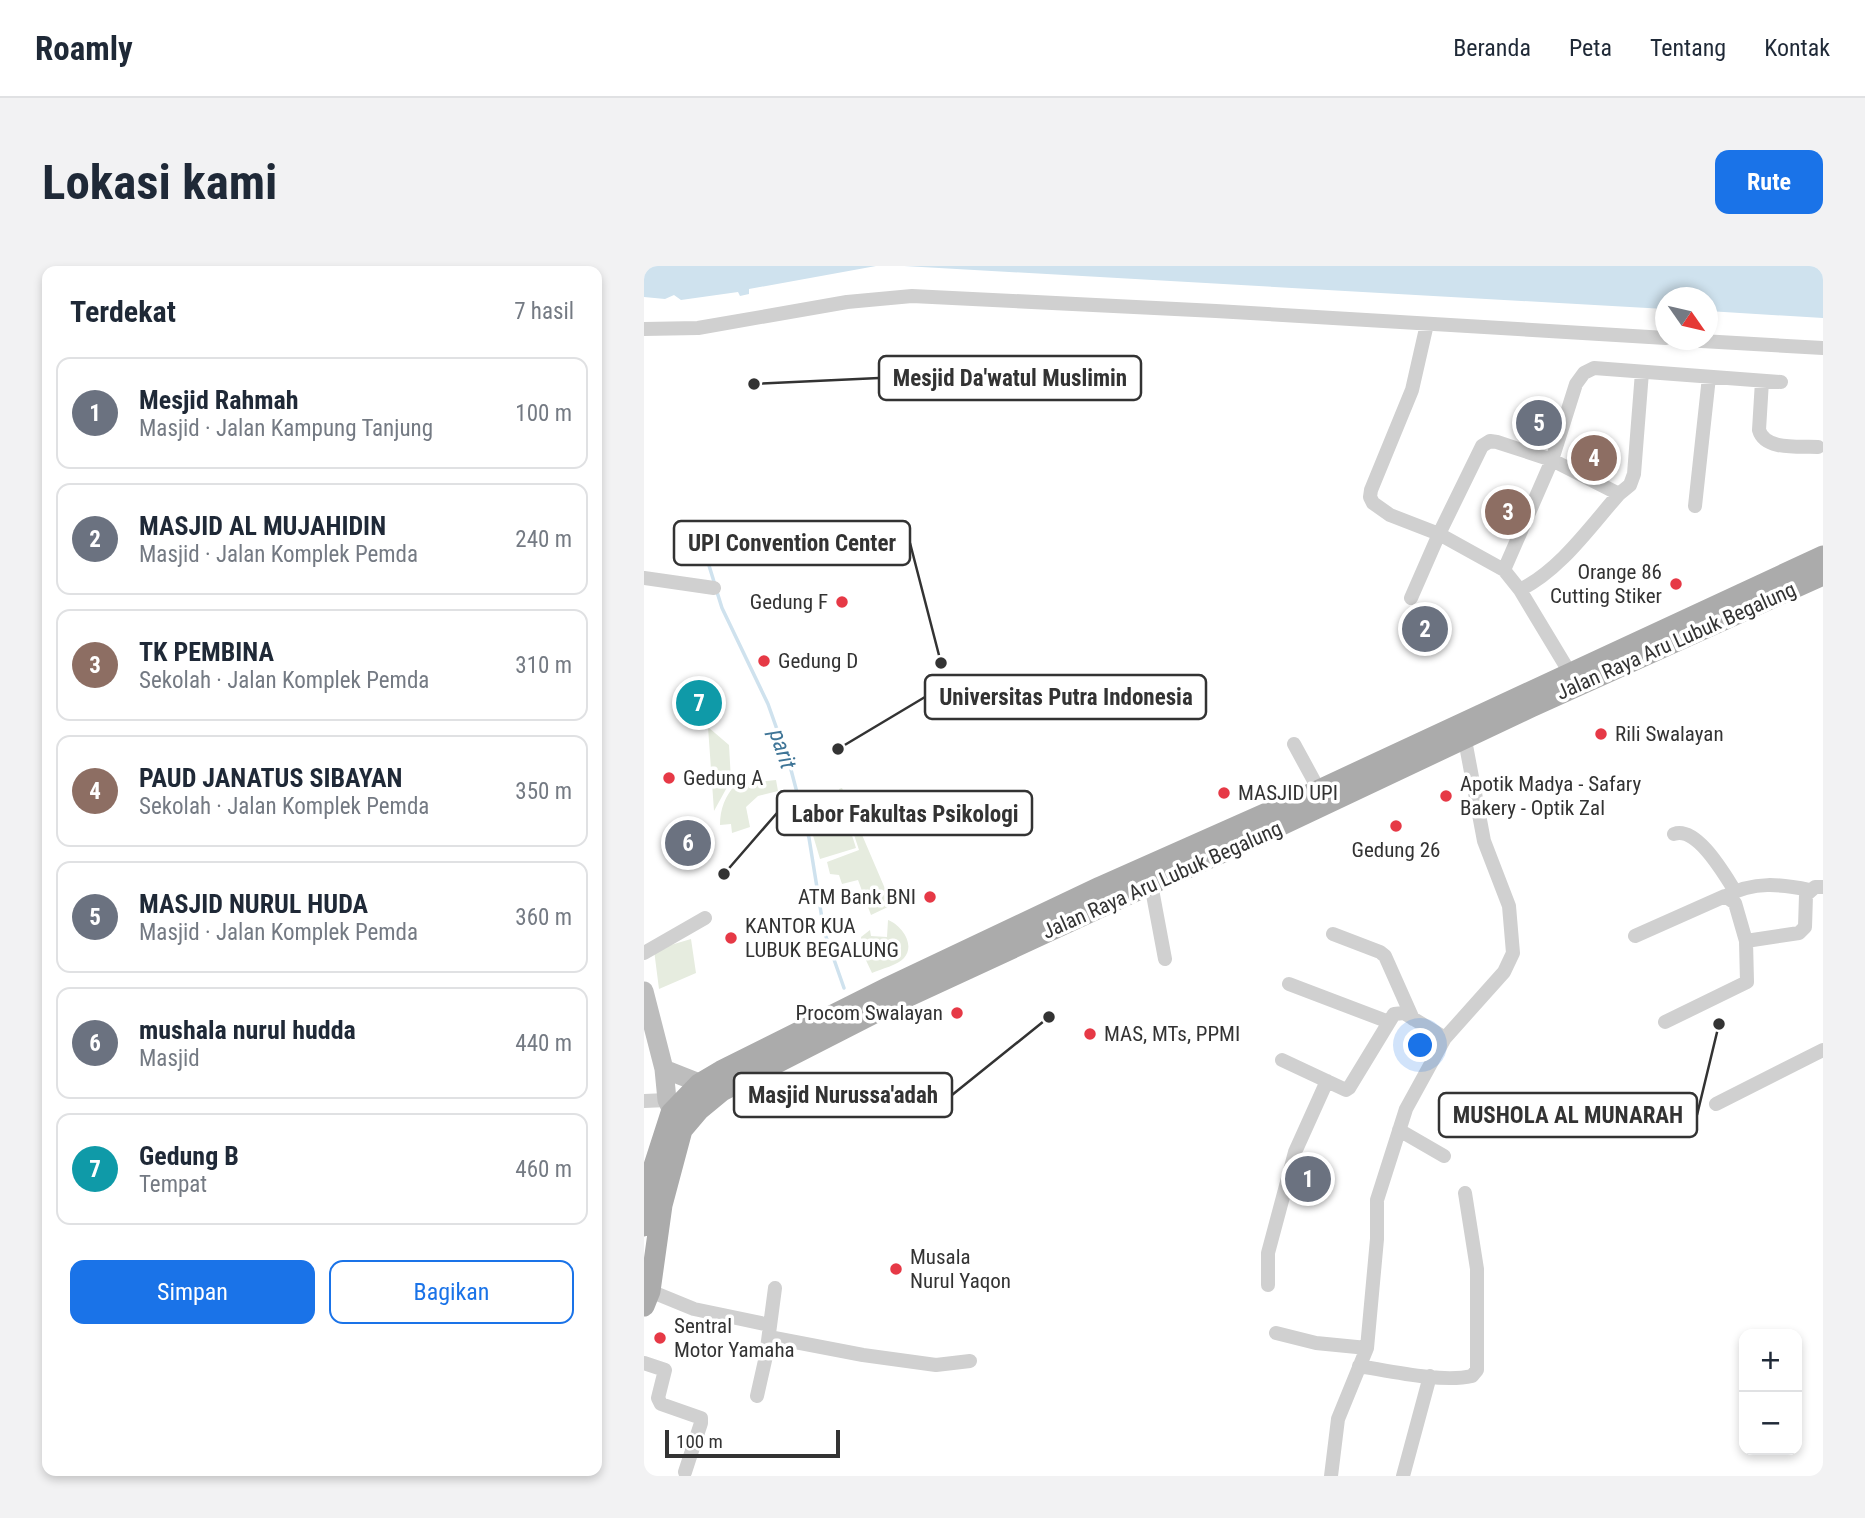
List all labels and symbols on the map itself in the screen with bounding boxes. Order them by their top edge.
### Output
north arrow [1655,287,1718,350]
callout: Mesjid Da'watul Muslimin [879,356,1141,400]
text: Mesjid Da'watul Muslimin [893,365,1127,392]
pin: 5 [1516,397,1562,449]
pin: 4 [1571,432,1617,484]
pin: 3 [1485,486,1531,538]
callout: UPI Convention Center [674,521,910,565]
text: UPI Convention Center [688,530,896,557]
place label: Orange 86 Cutting Stiker [1550,560,1662,608]
marker: Orange 86 Cutting Stiker [1668,576,1684,592]
street label: Jalan Raya Aru Lubuk Begalung [1552,577,1800,705]
place label: Gedung F [750,590,828,614]
marker: Gedung F [834,594,850,610]
pin: 2 [1402,603,1448,655]
place label: Gedung D [778,649,858,673]
marker: Gedung D [756,653,772,669]
callout: Universitas Putra Indonesia [925,675,1206,719]
pin: 7 [676,677,722,729]
text: Universitas Putra Indonesia [939,684,1193,711]
place label: Rili Swalayan [1615,722,1724,746]
water label: parit [763,725,802,773]
marker: Rili Swalayan [1593,726,1609,742]
place label: Gedung A [683,766,763,790]
marker: Gedung A [661,770,677,786]
place label: Apotik Madya - Safary Bakery - Optik Zal [1460,772,1641,820]
place label: MASJID UPI [1238,781,1338,805]
marker: MASJID UPI [1216,785,1232,801]
marker: Apotik Madya - Safary Bakery - Optik Zal [1438,788,1454,804]
callout: Labor Fakultas Psikologi [777,791,1032,835]
text: Labor Fakultas Psikologi [791,801,1019,828]
street label: Jalan Raya Aru Lubuk Begalung [1038,816,1286,944]
pin: 6 [665,817,711,869]
marker: Gedung 26 [1388,818,1404,834]
place label: Gedung 26 [1352,838,1440,862]
place label: ATM Bank BNI [798,885,916,909]
marker: ATM Bank BNI [922,889,938,905]
place label: KANTOR KUA LUBUK BEGALUNG [745,914,899,962]
marker: KANTOR KUA LUBUK BEGALUNG [723,930,739,946]
place label: Procom Swalayan [796,1001,943,1025]
marker: Procom Swalayan [949,1005,965,1021]
place label: MAS, MTs, PPMI [1104,1022,1240,1046]
marker: MAS, MTs, PPMI [1082,1026,1098,1042]
your location [1403,1028,1437,1062]
callout: Masjid Nurussa'adah [734,1073,952,1117]
text: Masjid Nurussa'adah [748,1082,938,1109]
callout: MUSHOLA AL MUNARAH [1439,1093,1697,1137]
text: MUSHOLA AL MUNARAH [1453,1102,1683,1129]
pin: 1 [1285,1153,1331,1205]
place label: Musala Nurul Yaqon [910,1245,1011,1293]
marker: Musala Nurul Yaqon [888,1261,904,1277]
place label: Sentral Motor Yamaha [674,1314,795,1362]
marker: Sentral Motor Yamaha [652,1330,668,1346]
scale bar [665,1427,840,1459]

